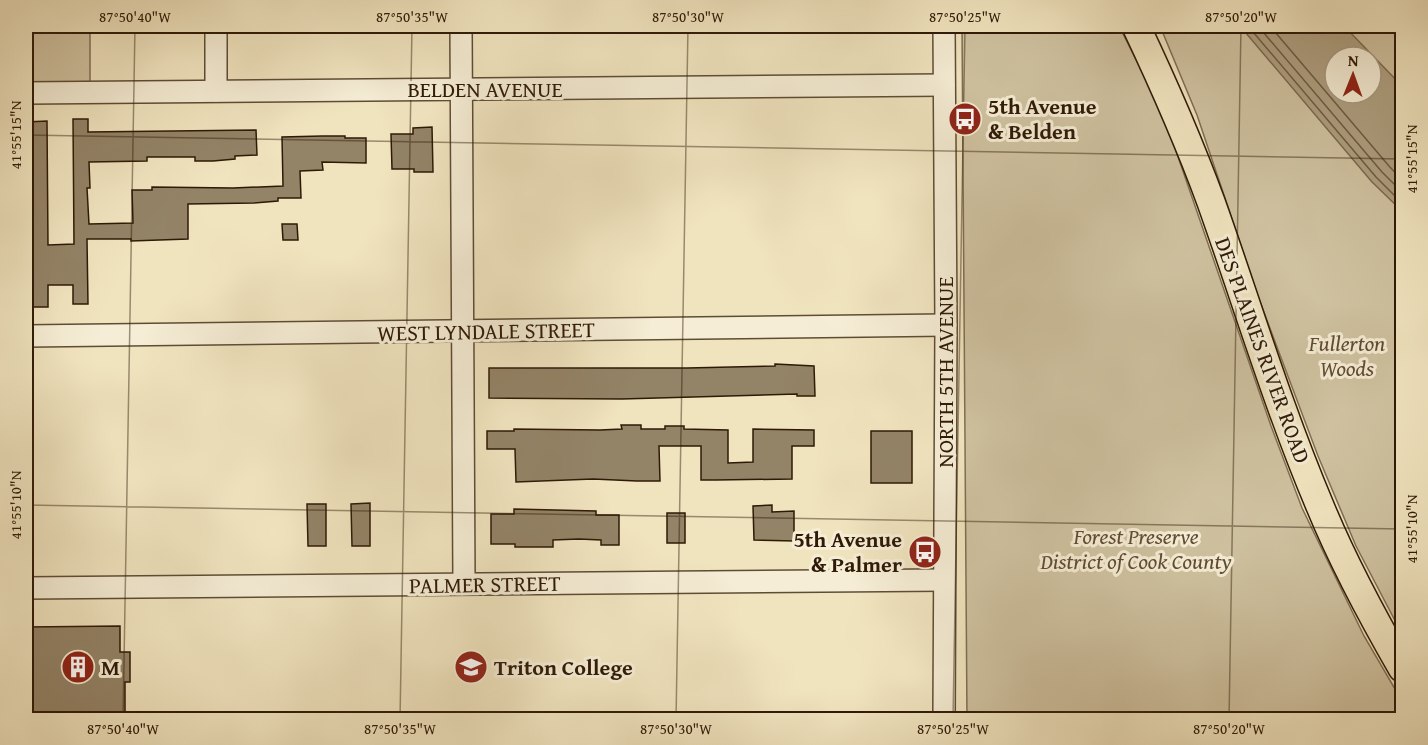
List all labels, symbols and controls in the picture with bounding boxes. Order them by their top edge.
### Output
text: 87°50'40"W [99,6,171,27]
text: 87°50'35"W [376,6,448,27]
text: 87°50'30"W [652,6,724,27]
text: 87°50'25"W [929,6,1001,27]
text: 87°50'20"W [1205,6,1277,27]
north arrow [1323,45,1383,105]
text: N [1348,48,1359,72]
street label: BELDEN AVENUE [407,73,563,105]
place label: 5th Avenue & Belden [988,90,1097,147]
text: 41°55'15"N [5,100,26,169]
bus stop icon: 5th Avenue & Belden [947,101,983,137]
text: 41°55'15"N [1401,124,1422,193]
street label: DES PLAINES RIVER ROAD [1207,233,1319,467]
street label: NORTH 5TH AVENUE [929,276,961,468]
street label: WEST LYNDALE STREET [377,313,595,349]
park label: Fullerton Woods [1308,327,1385,384]
text: 41°55'10"N [5,470,26,539]
text: 41°55'10"N [1401,494,1422,563]
park label: Forest Preserve District of Cook County [1039,520,1232,577]
place label: 5th Avenue & Palmer [793,523,902,580]
bus stop icon: 5th Avenue & Palmer [907,534,943,570]
street label: PALMER STREET [409,567,561,601]
building icon: M [60,649,96,685]
school or university icon: Triton College [453,649,489,685]
place label: M [101,651,120,683]
place label: Triton College [494,651,633,683]
text: 87°50'40"W [87,718,159,739]
text: 87°50'35"W [364,718,436,739]
text: 87°50'30"W [640,718,712,739]
text: 87°50'25"W [917,718,989,739]
text: 87°50'20"W [1193,718,1265,739]

